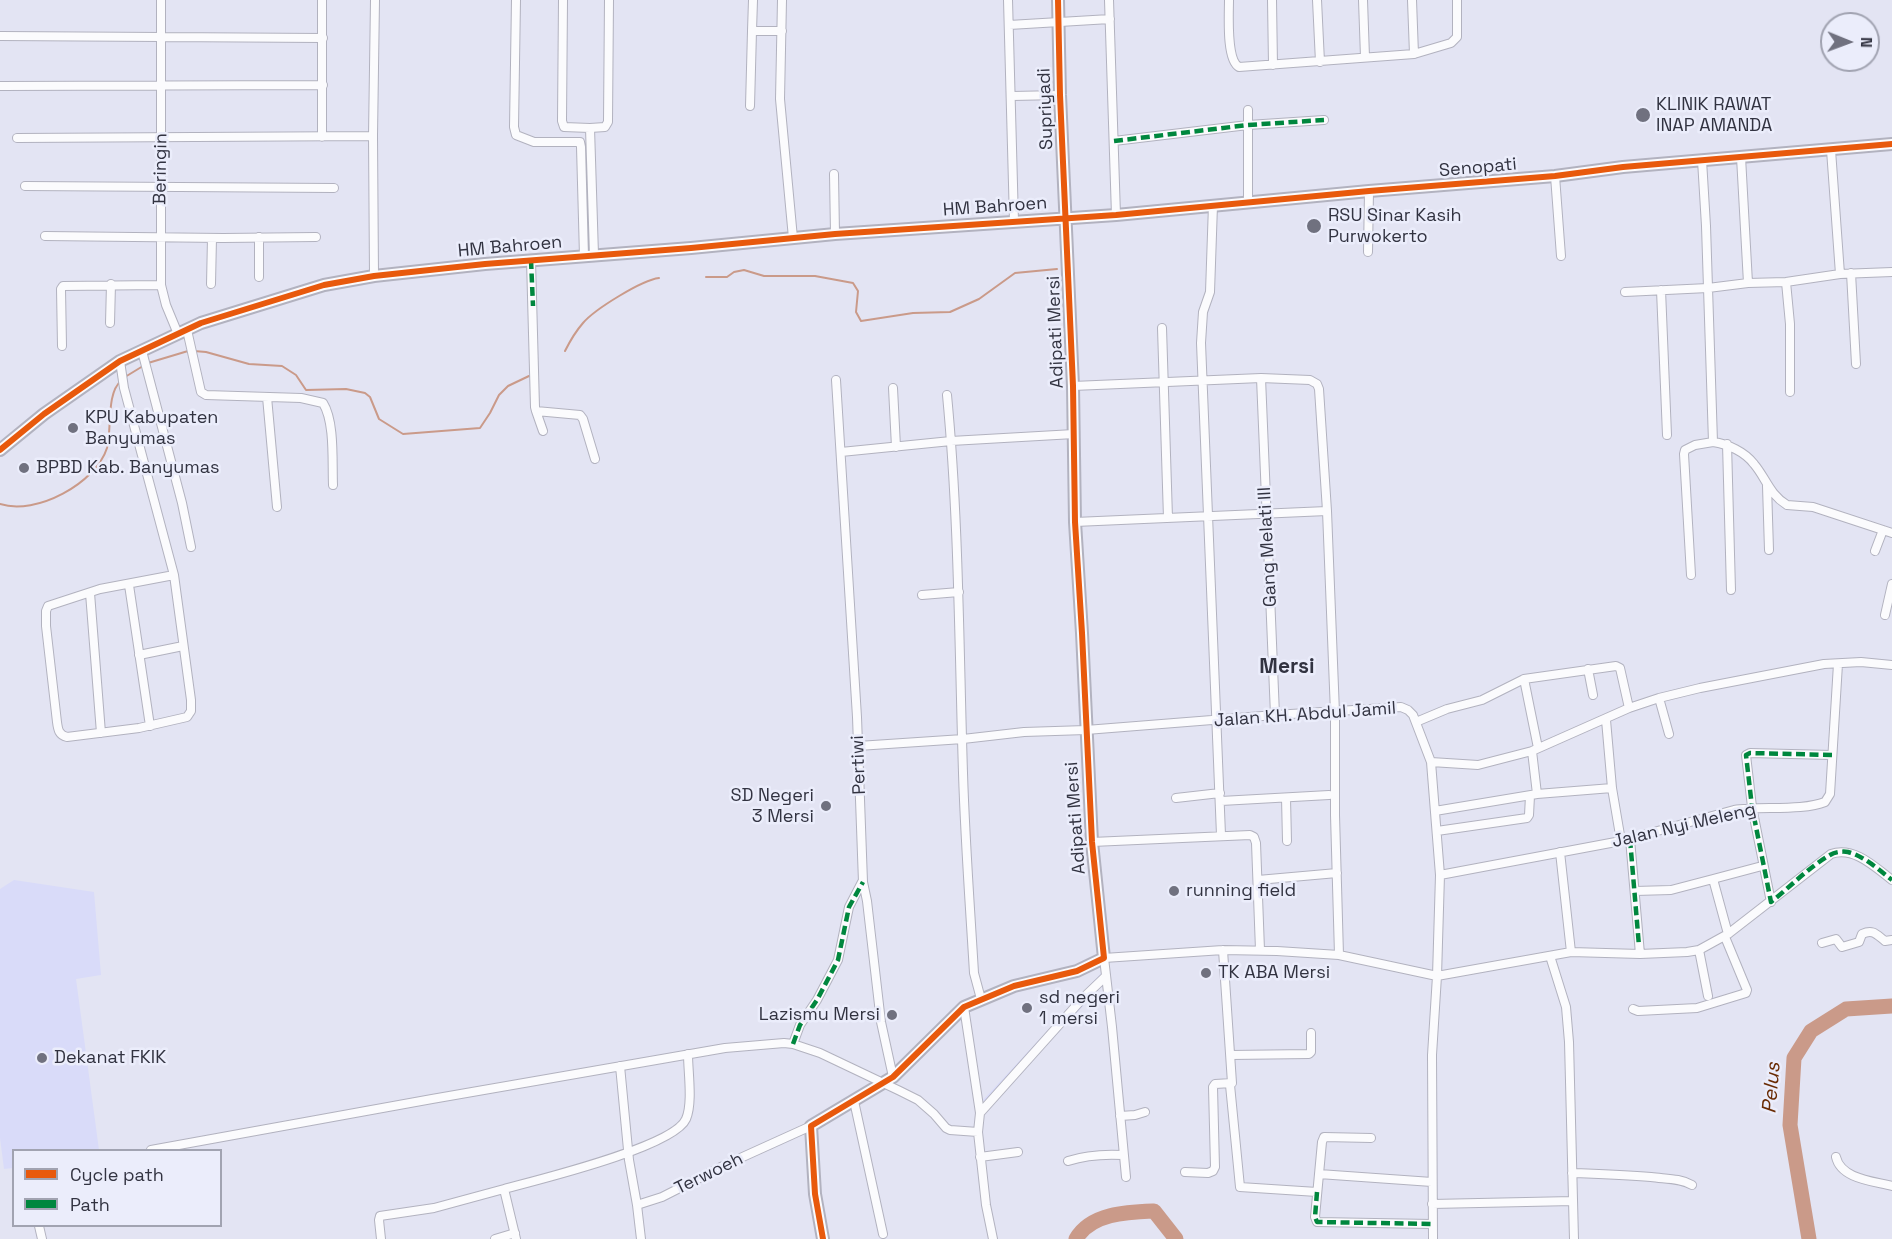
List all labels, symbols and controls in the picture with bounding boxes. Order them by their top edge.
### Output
north arrow [1820,12,1880,72]
text: N [1856,37,1877,48]
street label: Supriyadi [1034,68,1058,150]
place label: KLINIK RAWAT INAP AMANDA [1656,94,1772,136]
marker: KLINIK RAWAT INAP AMANDA [1634,106,1652,124]
street label: Beringin [150,133,172,205]
street label: Senopati [1438,154,1518,182]
street label: HM Bahroen [942,193,1048,221]
place label: RSU Sinar Kasih Purwokerto [1328,205,1461,248]
marker: RSU Sinar Kasih Purwokerto [1305,217,1323,235]
street label: HM Bahroen [457,232,563,262]
street label: Adipati Mersi [1043,275,1069,389]
place label: KPU Kabupaten Banyumas [85,407,218,450]
marker: KPU Kabupaten Banyumas [66,421,80,435]
place label: BPBD Kab. Banyumas [36,457,219,479]
marker: BPBD Kab. Banyumas [17,461,31,475]
street label: Gang Melati III [1254,486,1282,608]
district label: Mersi [1259,654,1315,680]
street label: Jalan KH. Abdul Jamil [1213,698,1397,732]
street label: Pertiwi [847,735,871,795]
street label: Adipati Mersi [1061,761,1091,875]
place label: SD Negeri 3 Mersi [730,785,814,828]
marker: SD Negeri 3 Mersi [819,799,833,813]
street label: Jalan Nyi Meleng [1610,799,1758,853]
place label: running field [1186,880,1296,902]
marker: running field [1167,884,1181,898]
place label: TK ABA Mersi [1218,962,1330,984]
marker: TK ABA Mersi [1199,966,1213,980]
place label: sd negeri 1 mersi [1039,987,1120,1030]
marker: sd negeri 1 mersi [1020,1001,1034,1015]
place label: Lazismu Mersi [759,1004,880,1026]
marker: Lazismu Mersi [885,1008,899,1022]
place label: Dekanat FKIK [54,1047,166,1069]
marker: Dekanat FKIK [35,1051,49,1065]
water label: Pelus [1758,1061,1786,1115]
street label: Terwoeh [671,1148,747,1200]
legend [12,1149,222,1227]
text: Cycle path [70,1163,164,1186]
text: Path [70,1193,110,1216]

